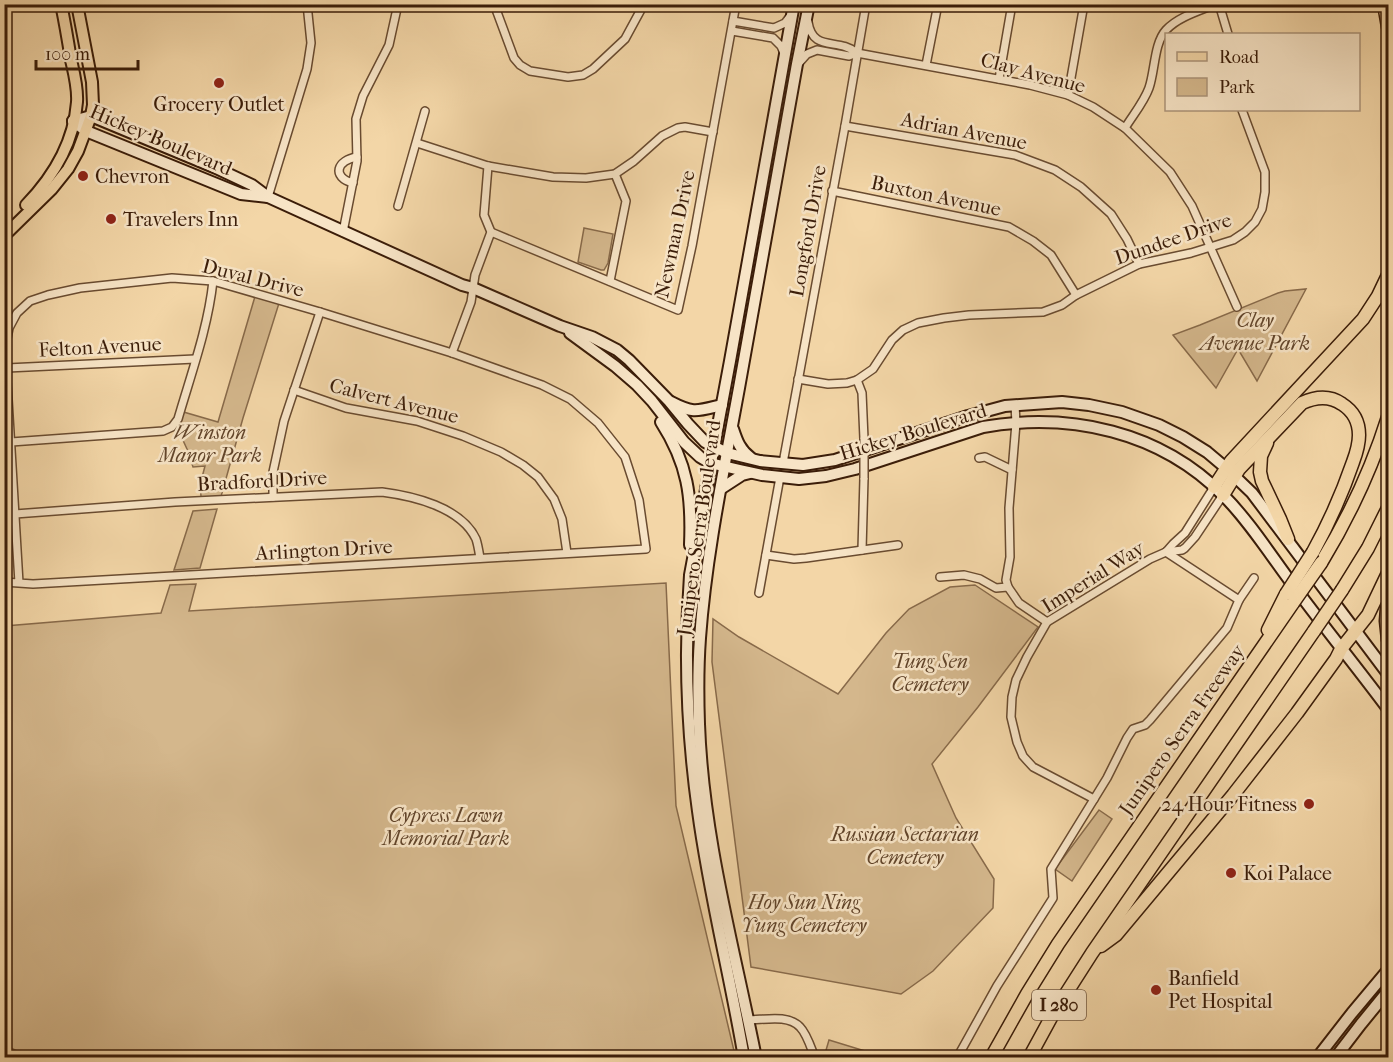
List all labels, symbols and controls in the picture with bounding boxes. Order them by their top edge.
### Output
scale bar [36,33,138,71]
legend [1165,33,1360,111]
text: 100 m [45,44,90,65]
text: Road [1219,47,1259,68]
street label: Clay Avenue [978,48,1088,98]
marker: Grocery Outlet [212,76,226,90]
text: Park [1219,77,1256,98]
place label: Grocery Outlet [153,93,285,116]
street label: Hickey Boulevard [86,100,237,181]
street label: Adrian Avenue [898,107,1029,155]
street label: Longford Drive [785,163,831,299]
place label: Chevron [95,165,170,188]
street label: Newman Drive [650,168,700,300]
marker: Chevron [76,169,90,183]
street label: Buxton Avenue [869,171,1003,221]
place label: Travelers Inn [123,208,239,231]
street label: Dundee Drive [1112,208,1234,270]
marker: Travelers Inn [104,212,118,226]
street label: Duval Drive [200,254,306,302]
park label: Clay Avenue Park [1197,309,1310,355]
street label: Felton Avenue [38,332,162,362]
street label: Calvert Avenue [327,374,461,428]
street label: Hickey Boulevard [837,398,990,465]
street label: Junipero Serra Boulevard [672,417,726,639]
park label: Winston Manor Park [156,421,262,467]
street label: Bradford Drive [196,466,328,496]
street label: Arlington Drive [254,535,393,565]
street label: Imperial Way [1038,536,1150,618]
street label: Junipero Serra Freeway [1113,639,1251,822]
park label: Tung Sen Cemetery [891,650,969,696]
place label: 24 Hour Fitness [1161,793,1297,816]
marker: 24 Hour Fitness [1302,797,1316,811]
park label: Cypress Lawn Memorial Park [381,804,509,850]
park label: Russian Sectarian Cemetery [829,823,979,869]
place label: Koi Palace [1243,862,1332,885]
marker: Koi Palace [1224,866,1238,880]
park label: Hoy Sun Ning Yung Cemetery [742,891,867,937]
place label: Banfield Pet Hospital [1168,967,1273,1013]
marker: Banfield Pet Hospital [1149,983,1163,997]
road number: I 280 [1032,990,1086,1020]

